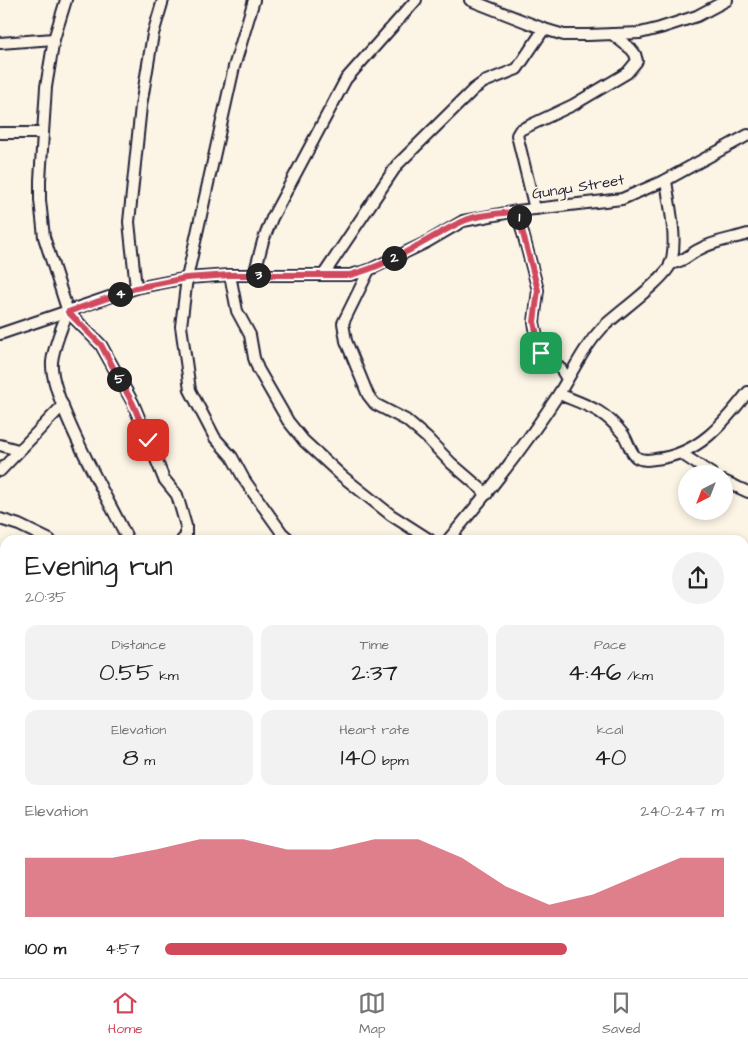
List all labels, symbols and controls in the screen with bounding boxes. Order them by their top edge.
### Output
street label: Gungu Street [530,169,626,206]
pin: 1 [506,204,532,230]
text: 1 [519,207,520,227]
pin: 2 [382,246,406,270]
text: 2 [390,248,399,268]
pin: 3 [246,262,270,288]
text: 3 [255,265,262,285]
pin: 4 [108,282,132,306]
text: 4 [116,284,125,304]
pin [520,332,562,374]
icon: arrive [527,339,555,367]
pin: 5 [106,366,132,392]
text: 5 [115,369,124,389]
pin [127,419,169,461]
icon: check [134,426,162,454]
north arrow [678,465,732,520]
map controls [678,465,733,520]
text: Evening run [25,547,173,586]
button: share [672,552,724,604]
text: 20:35 [25,586,66,608]
text: Distance [112,635,166,655]
text: Time [360,635,389,655]
text: Pace [594,635,626,655]
text: 0.55 [99,655,154,690]
text: 2:37 [351,655,398,690]
text: 4:46 [567,655,621,690]
text: km [154,666,179,686]
text: /km [621,666,653,686]
text: Elevation [111,720,166,740]
text: Heart rate [339,720,410,740]
text: kcal [597,720,624,740]
text: 8 [122,740,139,775]
text: 140 [340,740,376,775]
text: 40 [594,740,627,775]
text: m [139,751,155,771]
text: bpm [376,751,409,771]
text: Elevation [25,800,88,822]
text: 240–247 m [640,800,724,822]
text: 100 m [25,938,66,960]
text: 4:57 [105,938,140,960]
tab: Home [108,989,143,1039]
tab: Map [358,989,386,1039]
tab: Saved [602,989,640,1039]

